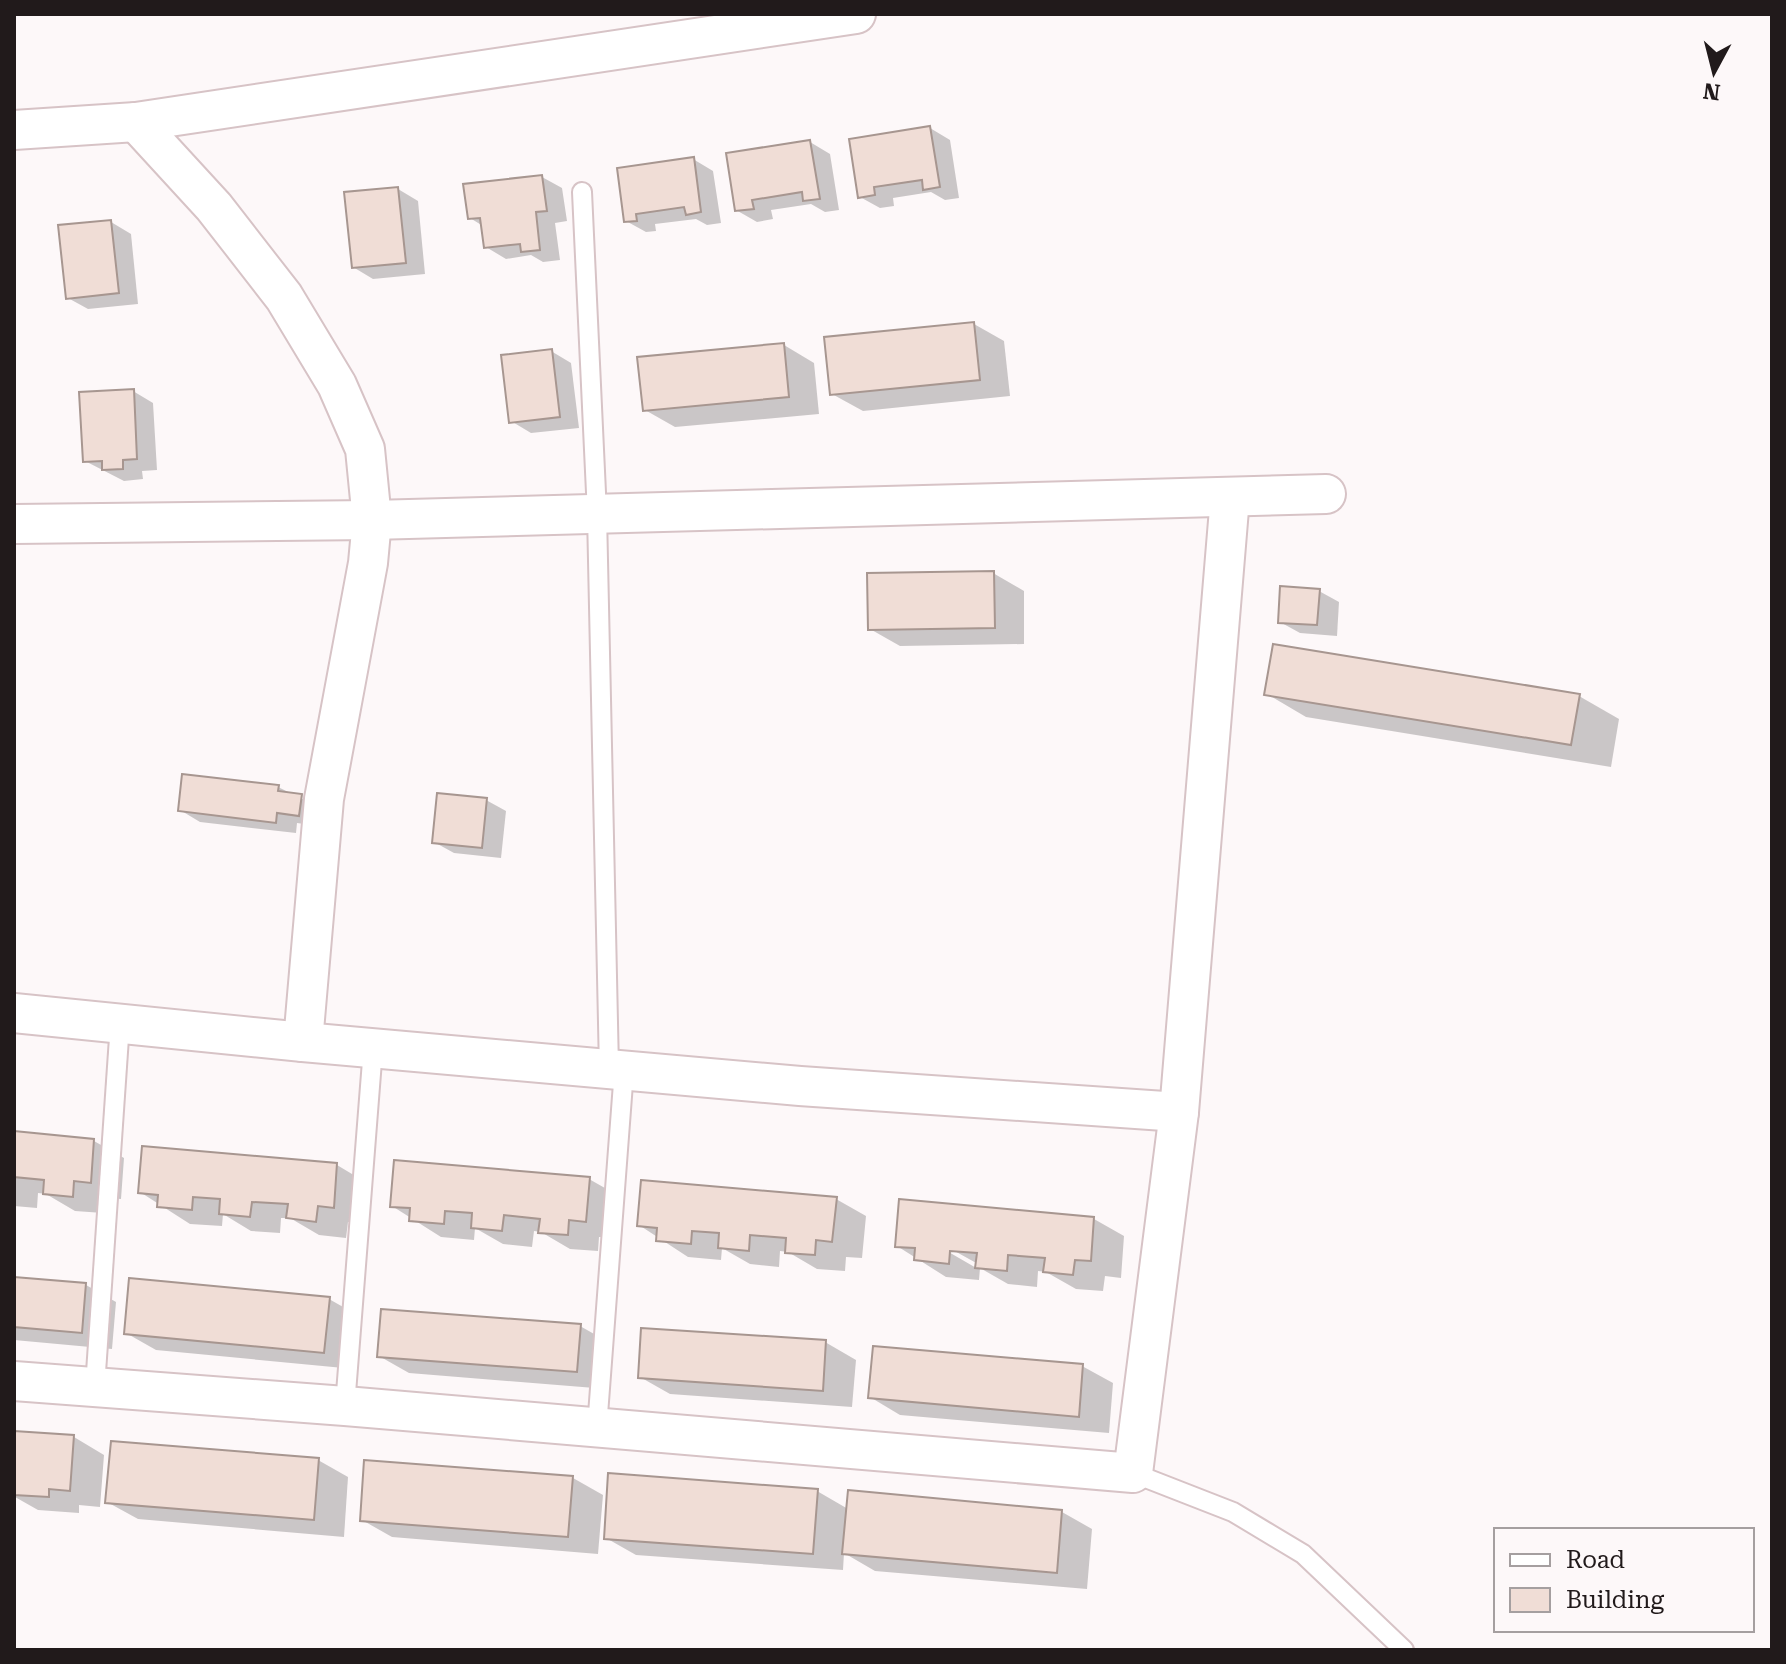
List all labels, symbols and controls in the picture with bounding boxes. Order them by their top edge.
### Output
north arrow [1674,32,1754,112]
text: N [1702,78,1722,105]
legend [1494,1528,1754,1632]
text: Road [1566,1546,1625,1574]
text: Building [1566,1586,1664,1614]

